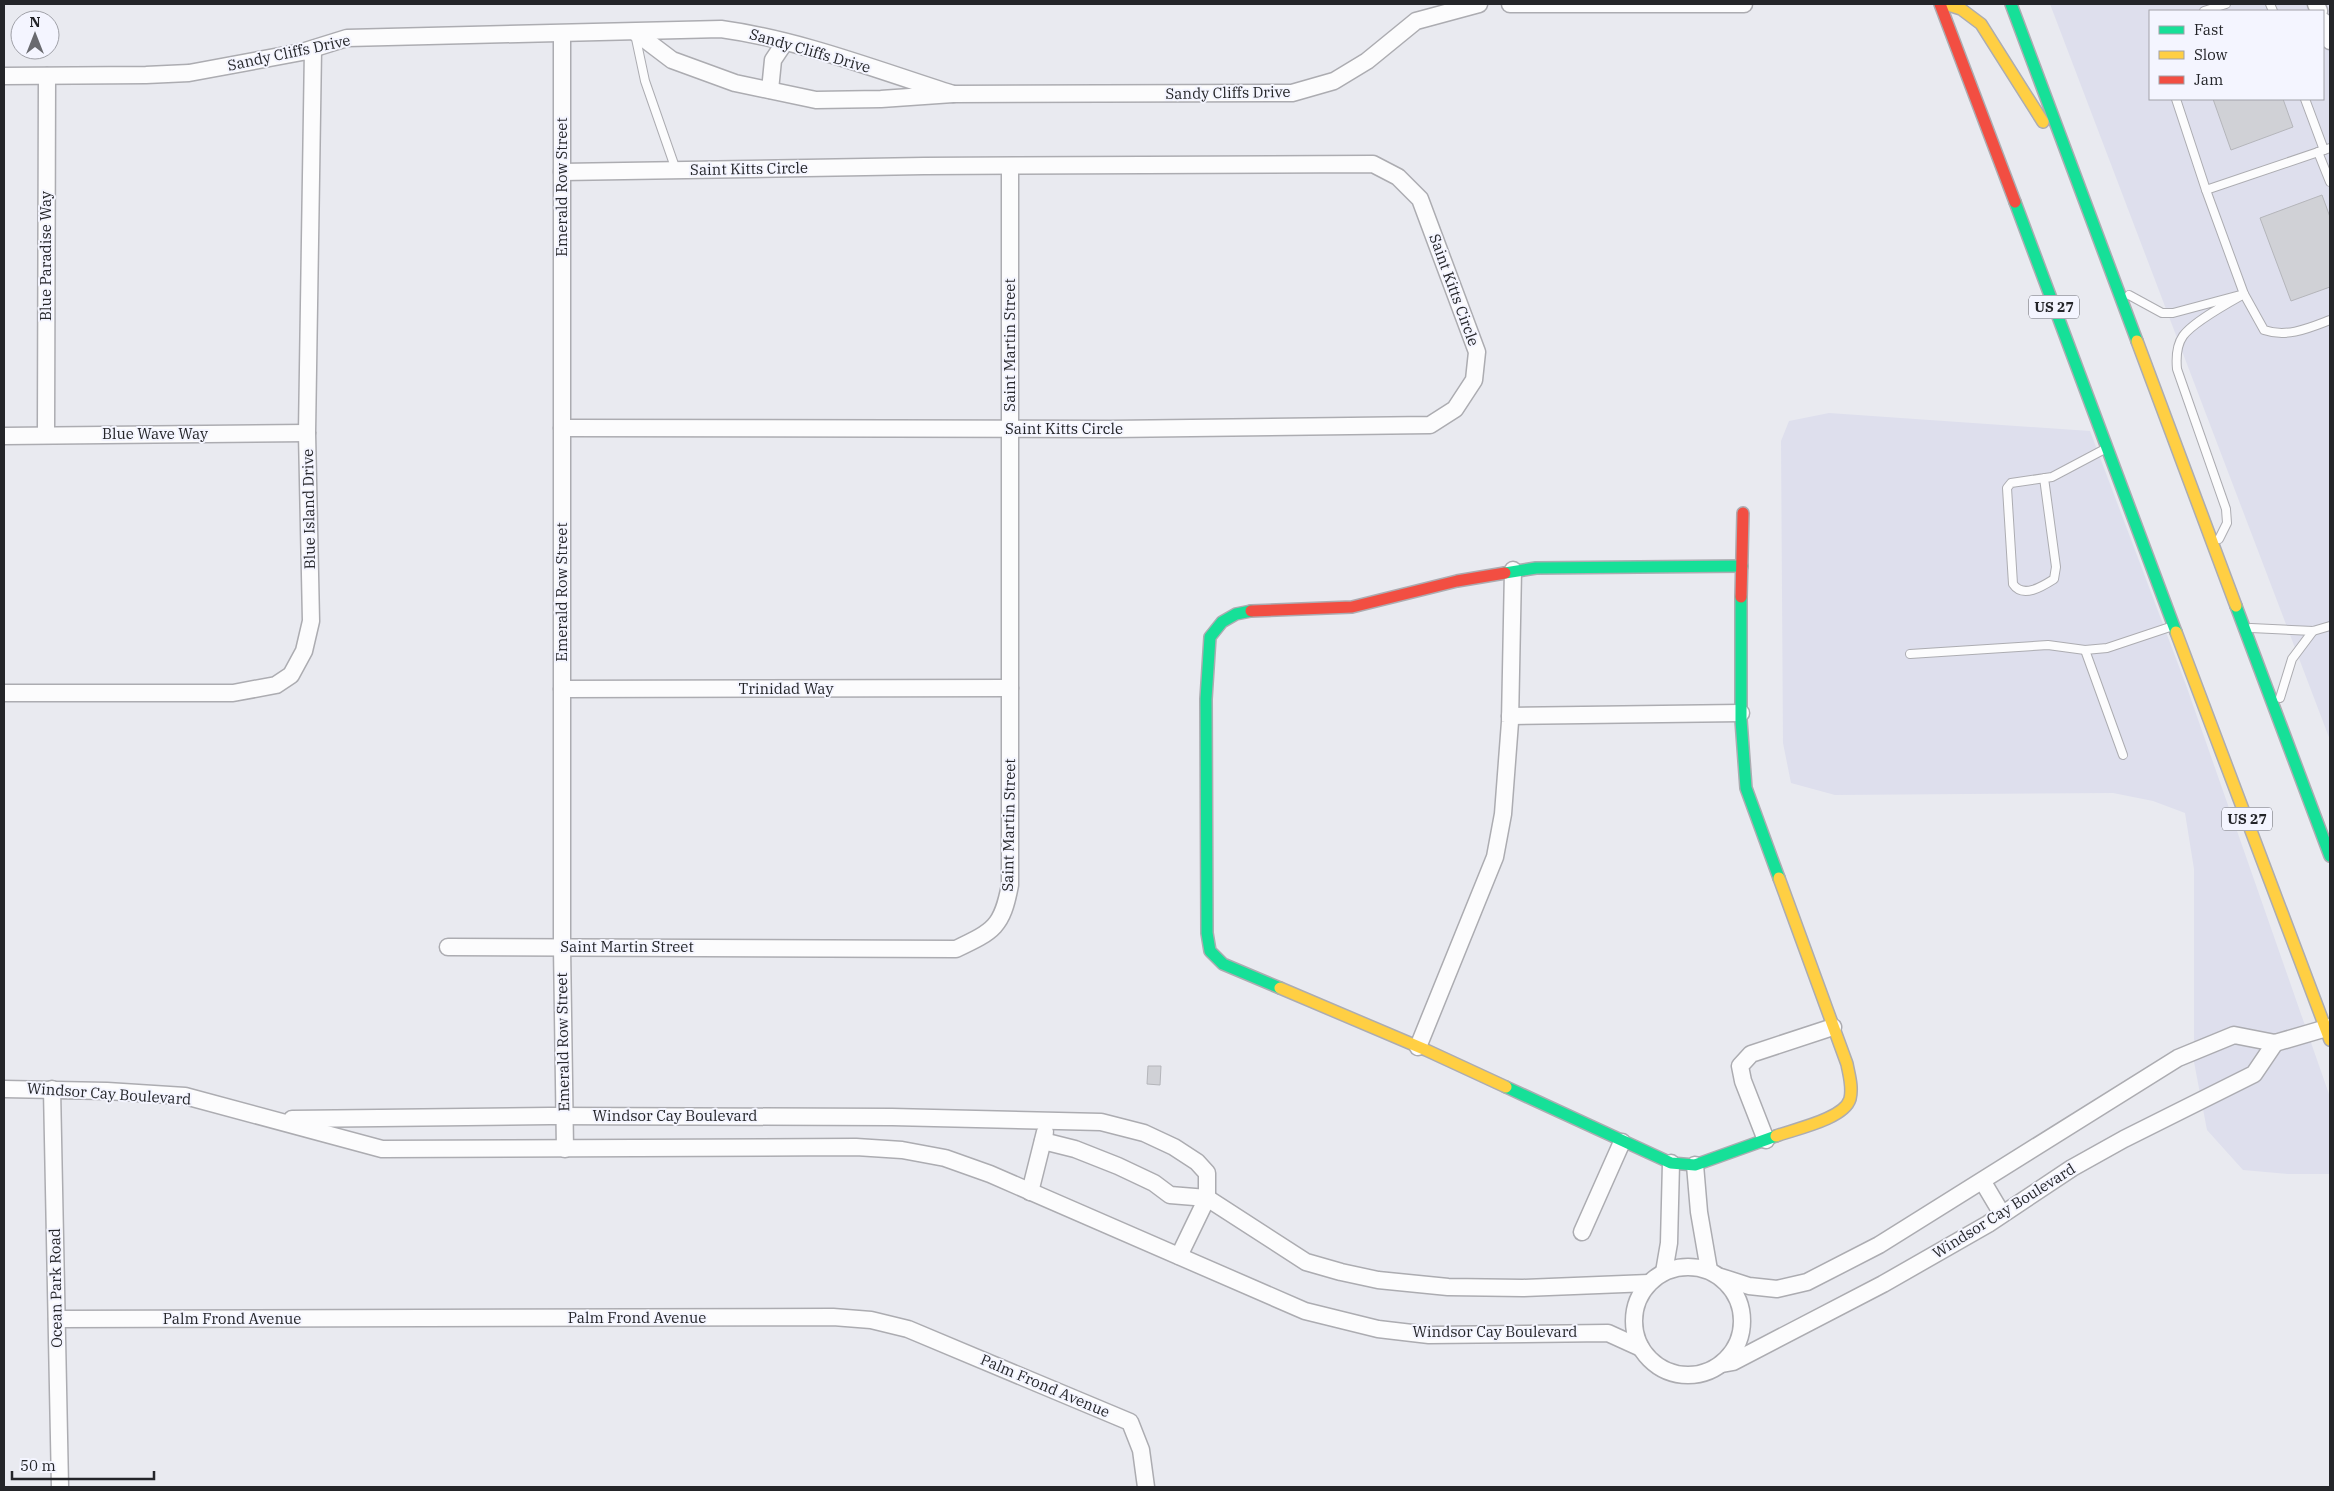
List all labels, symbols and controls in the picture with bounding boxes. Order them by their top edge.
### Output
north arrow [10,10,60,60]
legend [2149,10,2324,100]
text: N [29,13,41,31]
text: Fast [2194,20,2224,39]
street label: Sandy Cliffs Drive [747,24,873,77]
street label: Sandy Cliffs Drive [226,30,352,75]
text: Slow [2194,45,2228,64]
text: Jam [2194,70,2223,89]
street label: Sandy Cliffs Drive [1165,82,1291,103]
street label: Emerald Row Street [552,117,571,257]
street label: Saint Kitts Circle [690,158,808,179]
street label: Blue Paradise Way [36,191,55,321]
street label: Saint Kitts Circle [1425,231,1484,349]
street label: Saint Martin Street [1000,278,1019,412]
road number: US 27 [2029,296,2079,318]
street label: Saint Kitts Circle [1005,419,1123,438]
street label: Blue Wave Way [102,424,208,443]
street label: Blue Island Drive [298,449,319,569]
street label: Emerald Row Street [552,522,571,662]
street label: Trinidad Way [739,679,833,698]
street label: Saint Martin Street [998,758,1019,892]
road number: US 27 [2222,808,2272,831]
street label: Saint Martin Street [560,937,694,956]
street label: Emerald Row Street [552,972,573,1112]
street label: Windsor Cay Boulevard [26,1078,192,1109]
street label: Windsor Cay Boulevard [593,1106,757,1125]
street label: Windsor Cay Boulevard [1929,1159,2079,1262]
street label: Ocean Park Road [45,1228,66,1348]
street label: Palm Frond Avenue [568,1308,706,1327]
street label: Palm Frond Avenue [163,1309,301,1328]
street label: Windsor Cay Boulevard [1413,1322,1577,1341]
street label: Palm Frond Avenue [978,1350,1113,1421]
scale bar [12,1448,155,1480]
text: 50 m [20,1456,56,1475]

